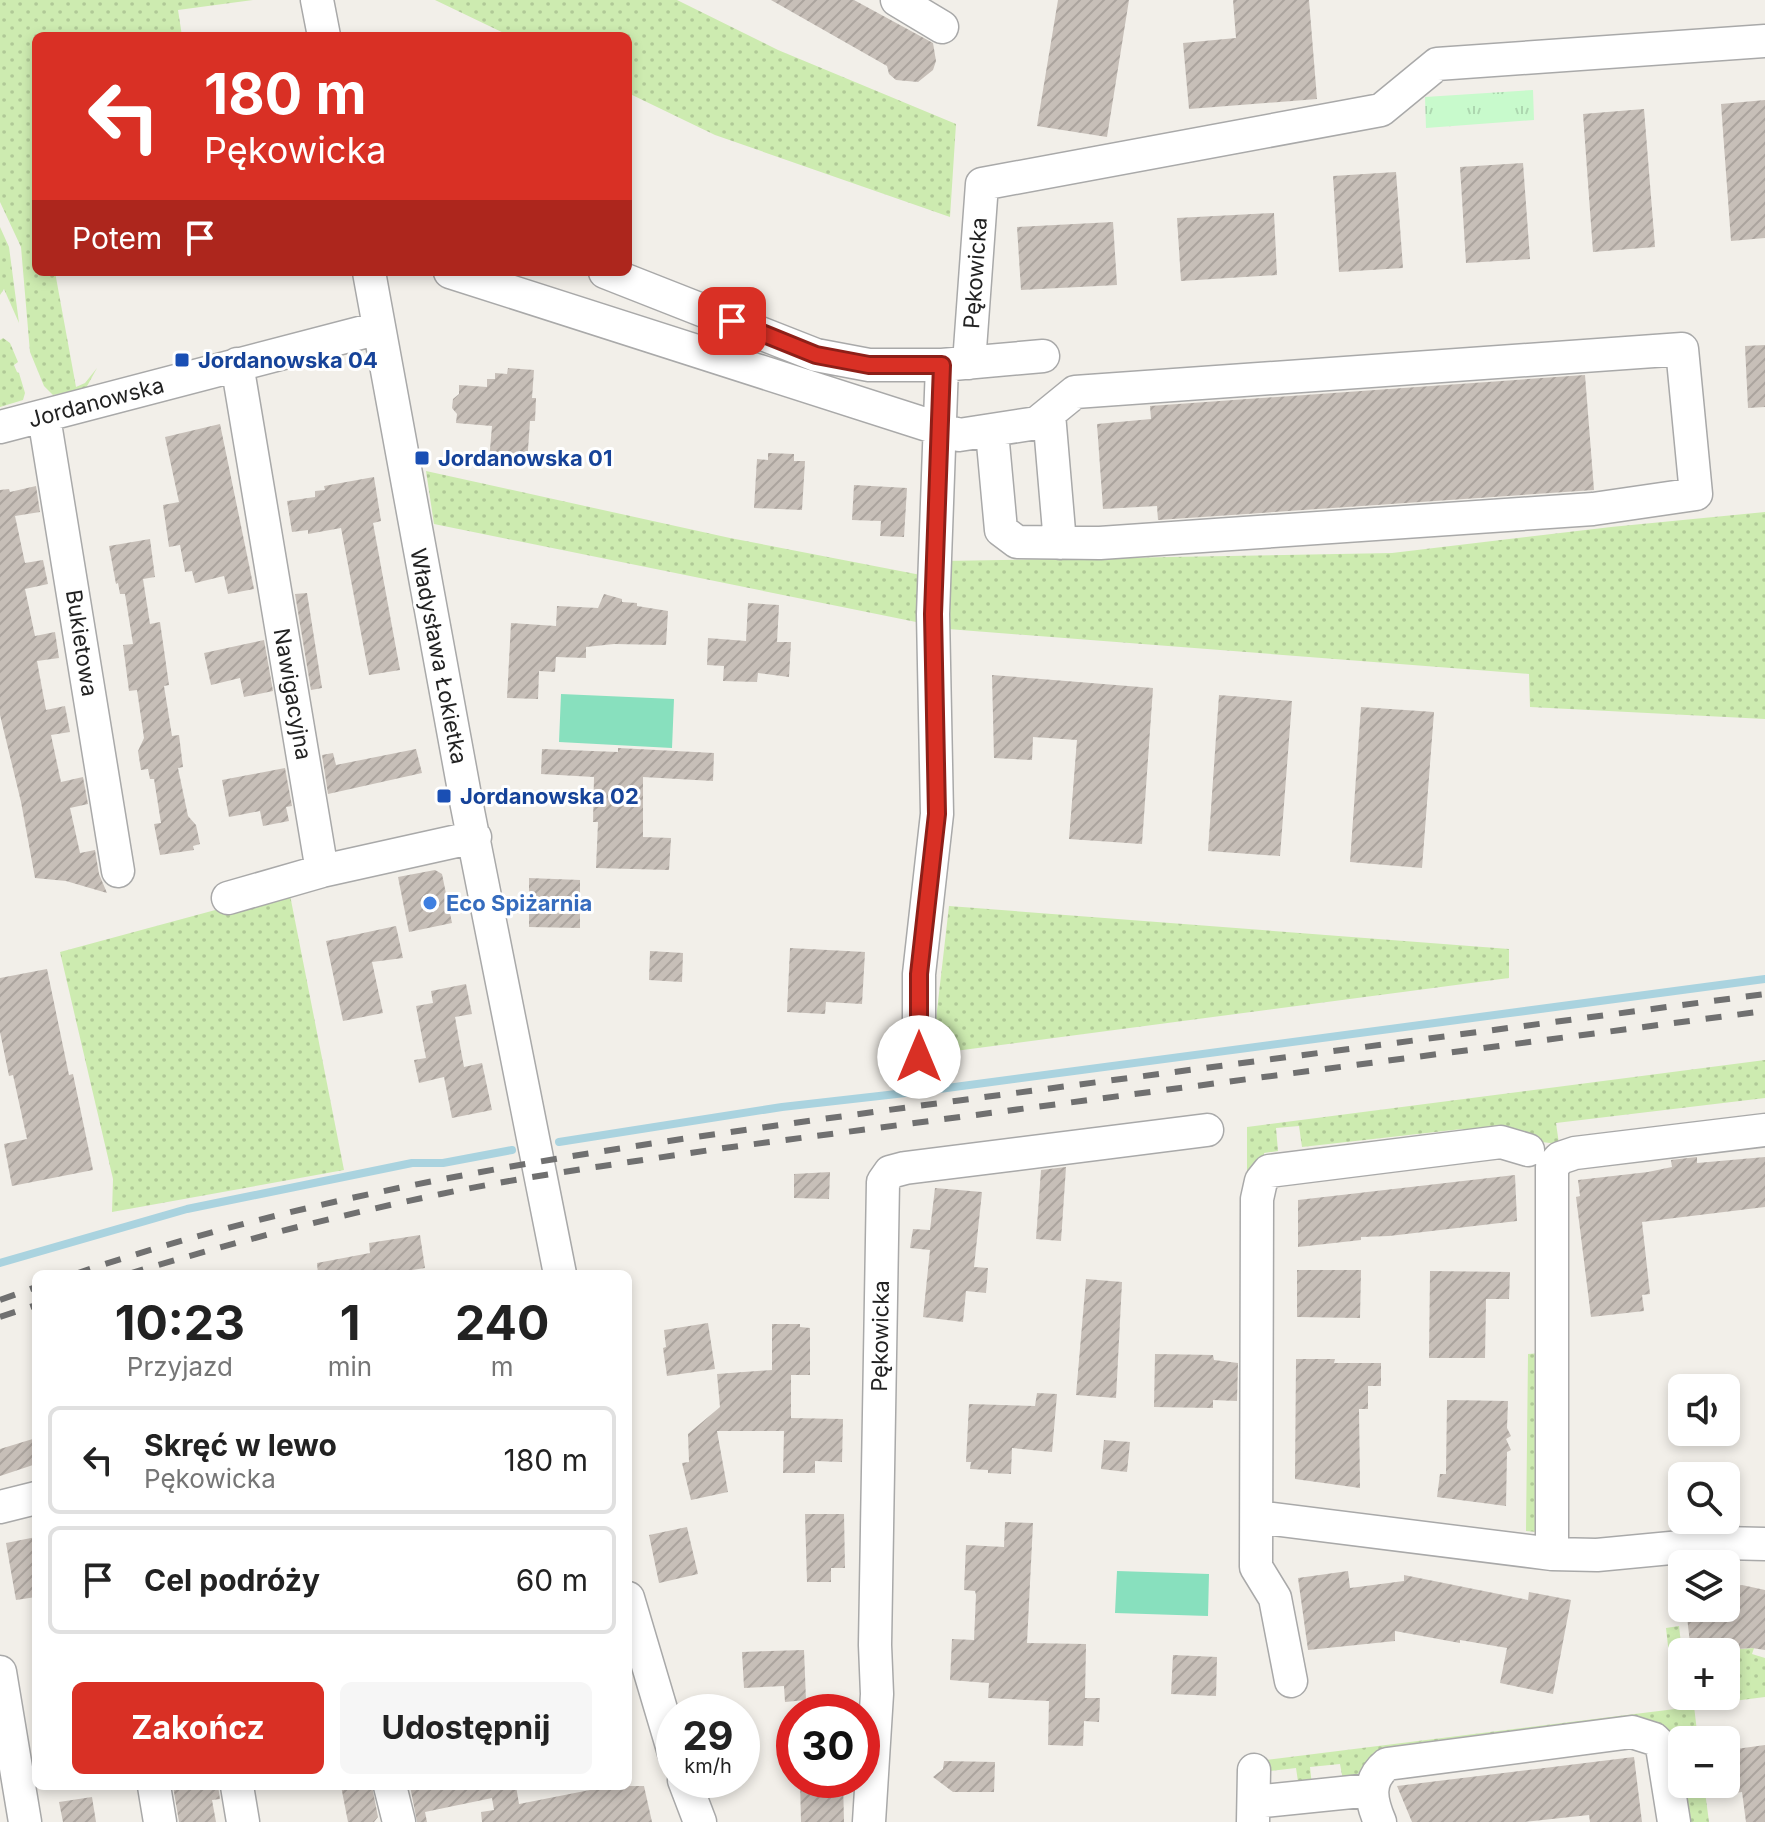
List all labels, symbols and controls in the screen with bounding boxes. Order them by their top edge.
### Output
text: 180 m [204,60,367,128]
icon: left [72,64,176,168]
text: Pękowicka [204,128,386,172]
icon: arrive [178,216,222,260]
street label: Pękowicka [958,216,992,330]
text: Potem [72,220,162,256]
pin [698,287,766,355]
icon: arrive [710,299,754,343]
place label: Jordanowska 04 [198,347,378,373]
marker: Jordanowska 04 [173,351,191,369]
street label: Jordanowska [25,371,167,433]
place label: Jordanowska 01 [438,445,612,471]
marker: Jordanowska 01 [413,449,431,467]
street label: Władysława Łokietka [405,546,473,766]
street label: Bukietowa [61,588,103,698]
street label: Nawigacyjna [269,626,317,762]
place label: Jordanowska 02 [460,783,639,809]
marker: Jordanowska 02 [435,787,453,805]
place label: Eco Spiżarnia [446,890,592,916]
marker: Eco Spiżarnia [421,894,439,912]
position arrow [877,1015,961,1099]
street label: Pękowicka [866,1280,894,1392]
text: 10:23 [115,1293,245,1352]
text: 1 [340,1293,360,1352]
text: 240 [455,1293,549,1352]
text: Przyjazd [127,1351,233,1382]
text: min [328,1351,372,1382]
text: m [491,1351,514,1382]
map controls [1668,1374,1740,1798]
button: sound [1668,1374,1740,1446]
text: Skręć w lewo [144,1427,337,1463]
icon: left [76,1438,120,1482]
text: 180 m [504,1442,588,1478]
button: search [1668,1462,1740,1534]
text: Pękowicka [144,1463,276,1494]
button: layers [1668,1550,1740,1622]
icon: arrive [76,1558,120,1602]
text: Cel podróży [144,1562,320,1598]
text: 60 m [516,1562,588,1598]
button: + [1668,1638,1740,1710]
button: Zakończ [72,1682,324,1774]
button: Udostępnij [340,1682,592,1774]
speed limit sign: 30 [776,1694,880,1798]
text: 29 [682,1711,734,1760]
button: − [1668,1726,1740,1798]
text: km/h [684,1754,732,1778]

